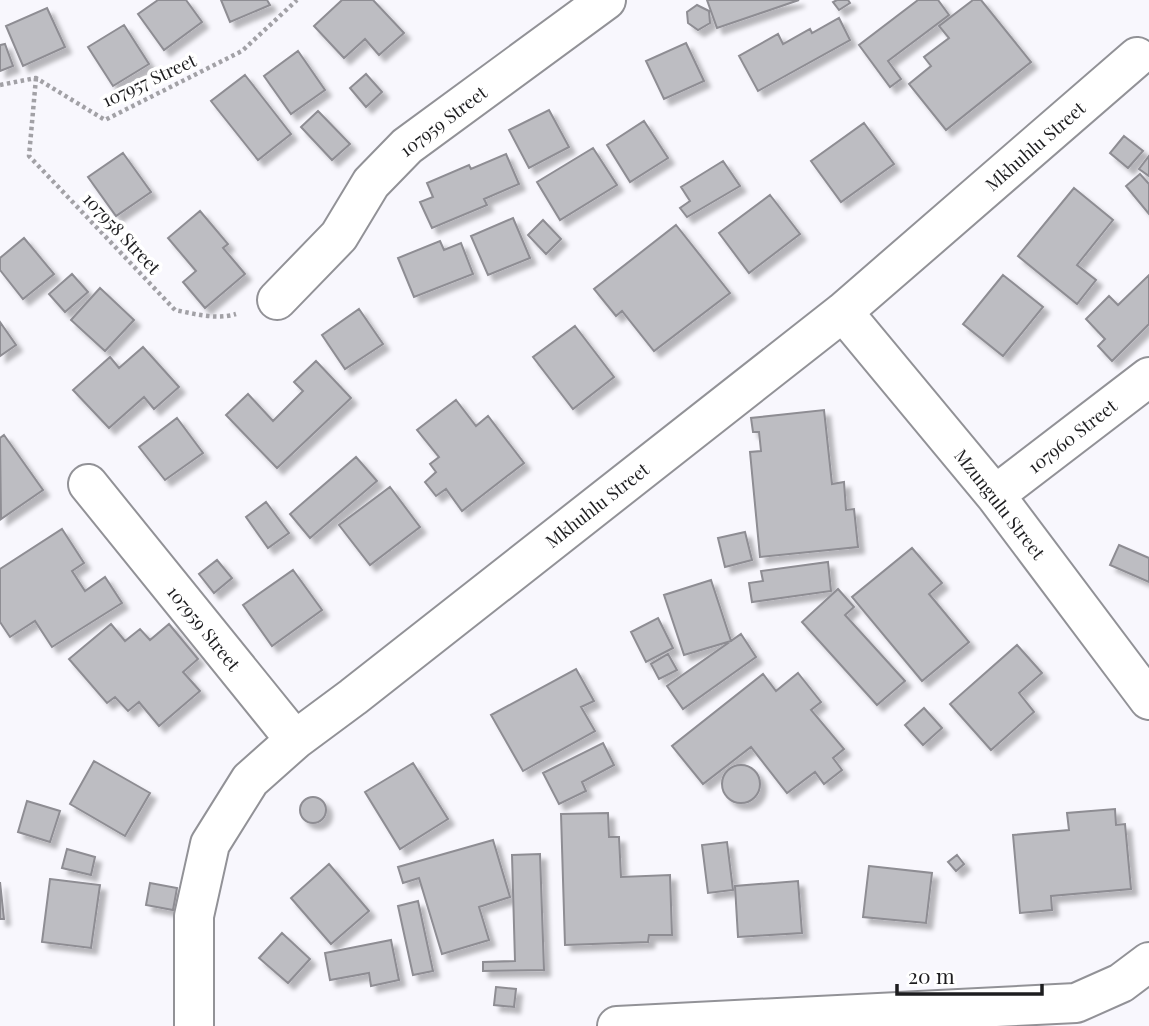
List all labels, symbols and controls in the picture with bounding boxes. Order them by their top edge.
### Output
street label: 107957 Street [98,47,201,112]
street label: 107959 Street [394,80,492,162]
street label: Mkhuhlu Street [980,96,1091,196]
street label: 107958 Street [78,187,167,280]
street label: 107960 Street [1023,393,1122,478]
street label: Mzungulu Street [949,444,1051,565]
street label: Mkhuhlu Street [540,457,654,553]
street label: 107959 Street [162,580,246,676]
scale bar [897,953,1042,997]
text: 20 m [908,961,955,989]

